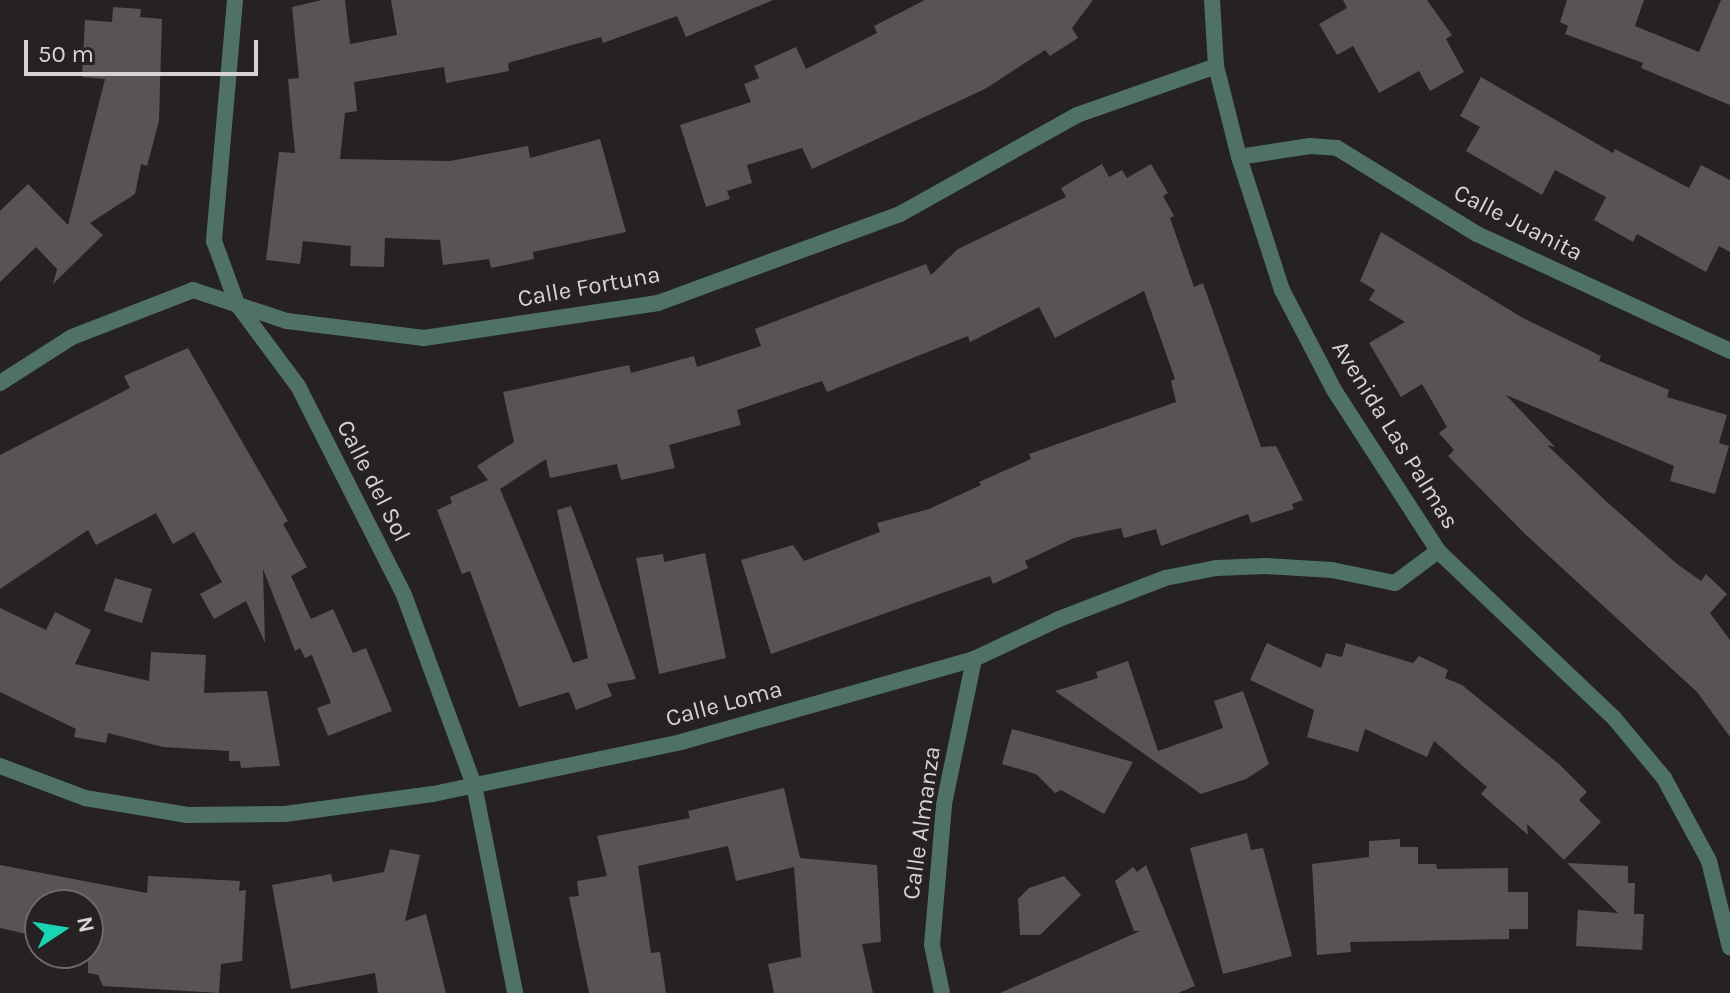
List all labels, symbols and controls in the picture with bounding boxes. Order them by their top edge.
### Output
scale bar [28,24,262,74]
text: 50 m [38,40,94,68]
street label: Calle Juanita [1449,178,1587,268]
street label: Calle Fortuna [515,260,663,314]
street label: Avenida Las Palmas [1325,336,1465,534]
street label: Calle del Sol [330,415,416,547]
street label: Calle Loma [663,675,785,733]
street label: Calle Almanza [897,744,947,902]
north arrow [24,889,104,969]
text: N [71,914,100,935]

